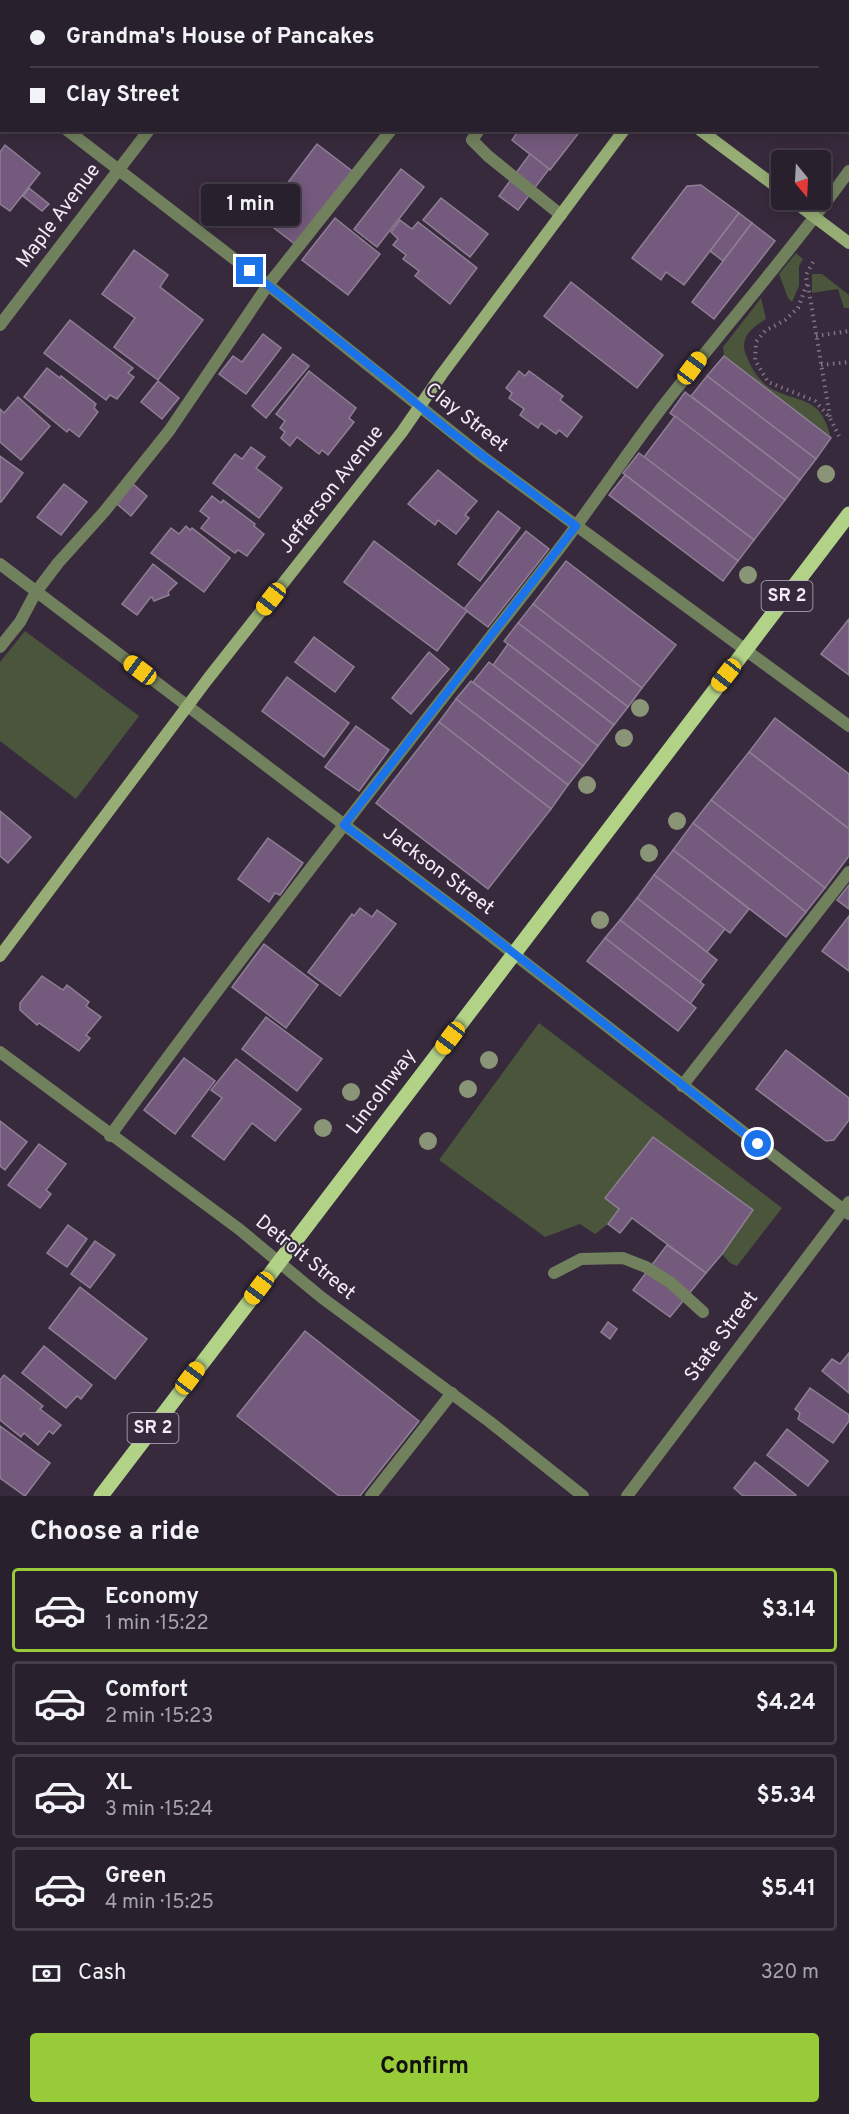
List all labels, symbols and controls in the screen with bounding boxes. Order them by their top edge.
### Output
text: Grandma's House of Pancakes [66,24,375,51]
text: Clay Street [66,82,180,109]
north arrow [771,150,831,210]
map controls [771,150,831,210]
street label: Maple Avenue [11,159,107,273]
callout: 1 min [200,184,300,226]
text: 1 min [226,192,275,218]
route end [236,257,263,284]
car [674,348,710,388]
street label: Clay Street [419,377,513,459]
street label: Jefferson Avenue [274,421,390,559]
car [253,579,289,619]
road number: SR 2 [762,581,812,611]
car [120,652,160,688]
car [708,655,744,695]
street label: Jackson Street [377,821,499,921]
car [432,1018,468,1058]
street label: Lincolnway [341,1044,423,1140]
route start [744,1130,771,1157]
street label: Detroit Street [250,1210,360,1306]
car [241,1268,277,1308]
street label: State Street [679,1286,765,1388]
car [172,1358,208,1398]
road number: SR 2 [128,1413,178,1443]
text: Choose a ride [30,1515,200,1549]
icon: car [33,1583,87,1637]
text: Economy [105,1584,199,1611]
text: $3.14 [762,1597,816,1624]
text: 1 min · 15:22 [105,1611,209,1637]
icon: car [33,1676,87,1730]
text: Comfort [105,1677,188,1704]
text: $4.24 [756,1690,816,1717]
text: 2 min · 15:23 [105,1704,213,1730]
icon: car [33,1769,87,1823]
text: XL [105,1770,132,1797]
text: $5.34 [757,1783,816,1810]
text: 3 min · 15:24 [105,1797,213,1823]
icon: car [33,1862,87,1916]
text: Green [105,1863,167,1890]
text: $5.41 [761,1876,816,1903]
text: 4 min · 15:25 [105,1890,214,1916]
icon: cash [30,1957,63,1990]
text: Cash [78,1960,127,1987]
text: 320 m [761,1960,819,1986]
button: Confirm [30,2033,819,2102]

